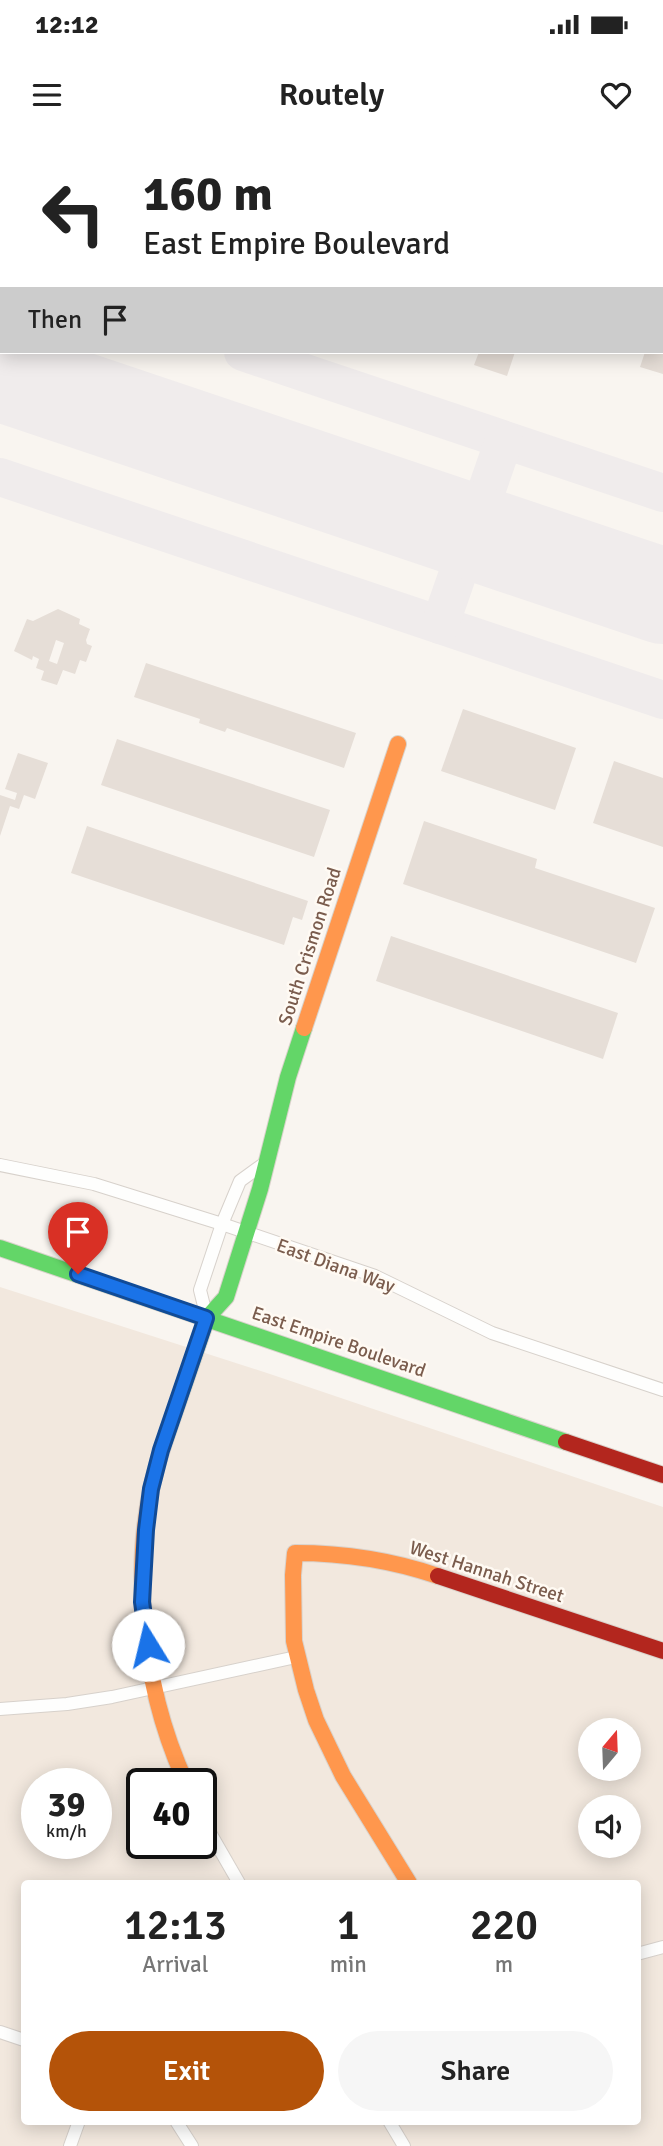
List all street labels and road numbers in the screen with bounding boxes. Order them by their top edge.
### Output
street label: South Crismon Road [273,864,347,1028]
street label: East Diana Way [273,1233,398,1299]
street label: East Empire Boulevard [249,1301,429,1383]
street label: West Hannah Street [406,1536,567,1608]

